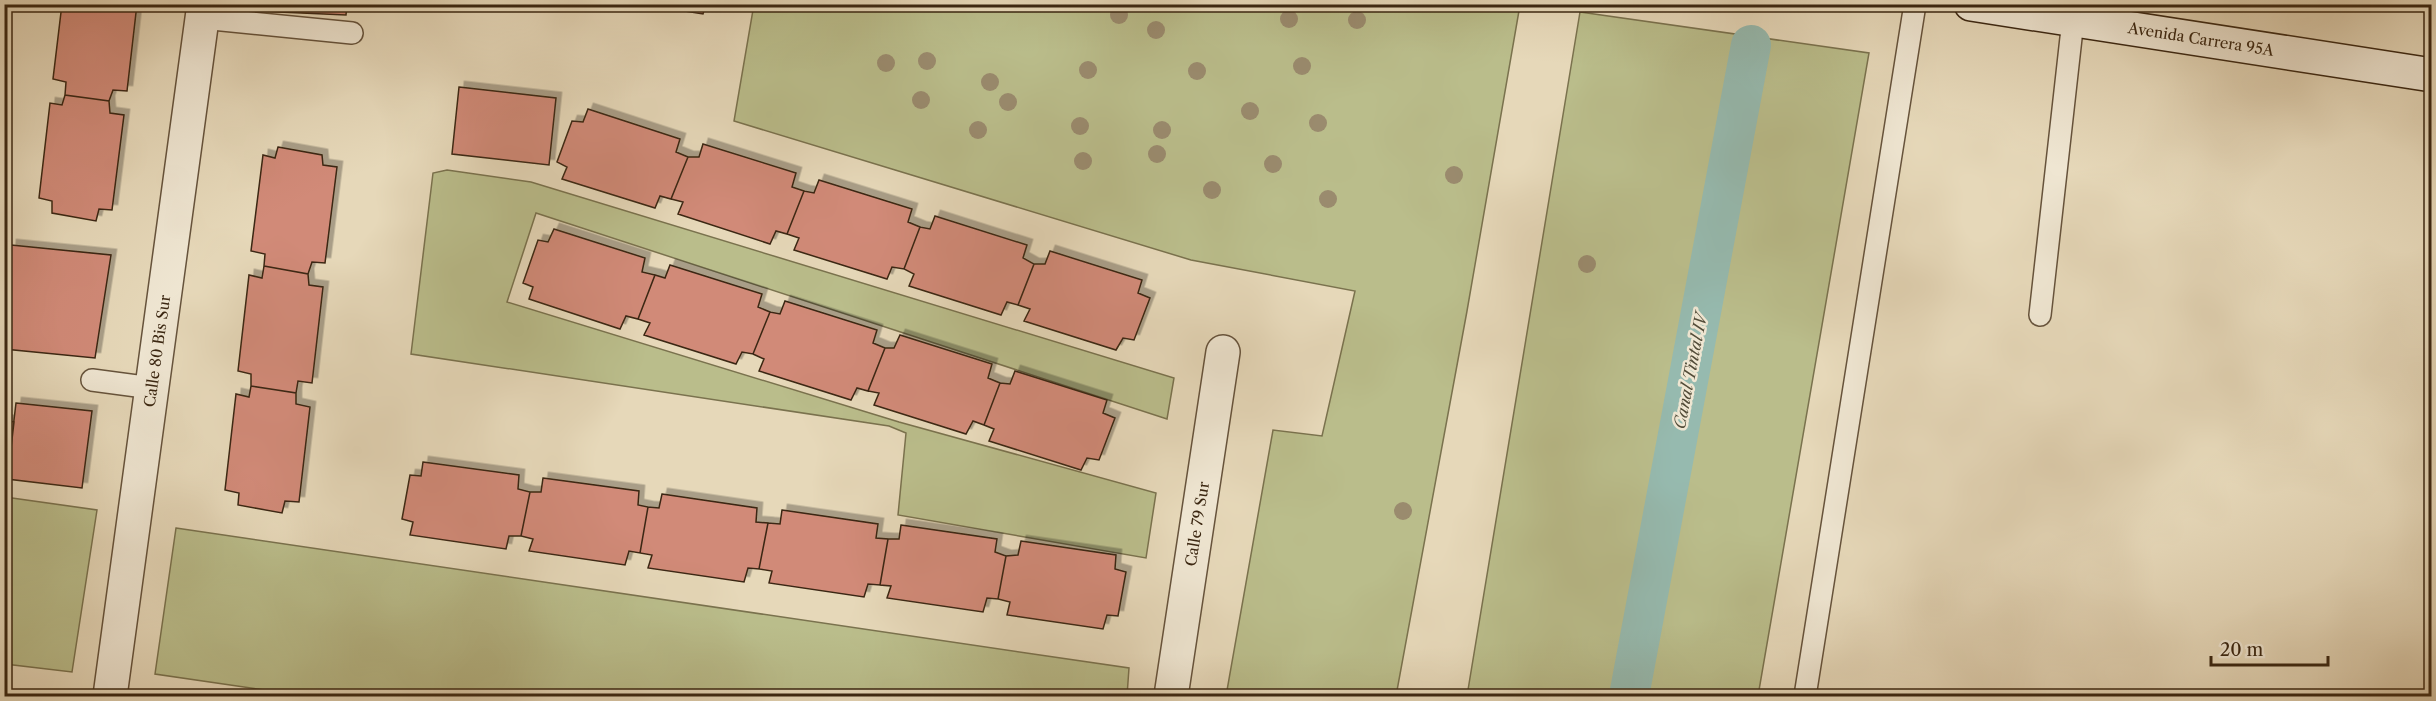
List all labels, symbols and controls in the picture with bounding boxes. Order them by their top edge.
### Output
street label: Avenida Carrera 95A [2126,18,2276,60]
street label: Calle 80 Bis Sur [140,293,174,408]
water label: Canal Tintal IV [1669,307,1712,430]
street label: Calle 79 Sur [1181,480,1213,568]
scale bar [2211,629,2328,667]
text: 20 m [2220,639,2264,661]

